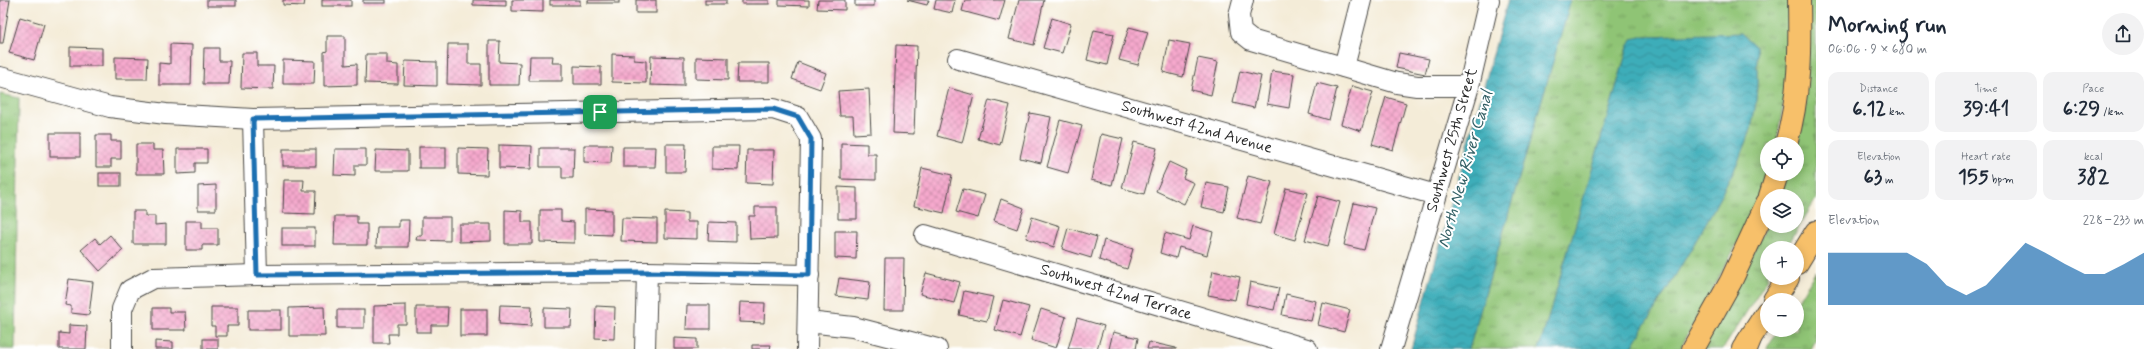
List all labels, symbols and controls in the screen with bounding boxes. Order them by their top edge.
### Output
text: Morning run [1828,12,1947,40]
button: share [2102,13,2144,55]
text: 06:06 · 9 × 680 m [1828,41,1927,58]
street label: Southwest 25th Street [1421,65,1483,215]
text: Distance [1859,82,1898,96]
text: Time [1974,82,1998,96]
text: Pace [2082,82,2104,96]
water label: North New River Canal [1432,86,1498,250]
pin [583,95,617,129]
street label: Southwest 42nd Avenue [1119,95,1275,159]
text: 6.12 [1852,96,1886,123]
text: 39:41 [1963,96,2009,123]
text: 6:29 [2063,96,2100,123]
icon: arrive [589,101,611,123]
text: km [1886,105,1905,119]
text: /km [2100,105,2124,119]
map controls [1760,137,1804,337]
button: locate [1760,137,1804,181]
text: Elevation [1857,150,1900,164]
text: Heart rate [1961,150,2011,164]
text: kcal [2084,150,2103,164]
text: 63 [1863,164,1882,191]
text: 155 [1958,164,1989,191]
text: 382 [2077,164,2109,191]
text: m [1882,173,1894,187]
text: bpm [1989,173,2014,187]
button: layers [1760,189,1804,233]
text: Elevation [1828,212,1879,229]
text: 228–233 m [2083,212,2144,229]
button: + [1760,241,1804,285]
street label: Southwest 42nd Terrace [1037,259,1195,325]
button: − [1760,293,1804,337]

